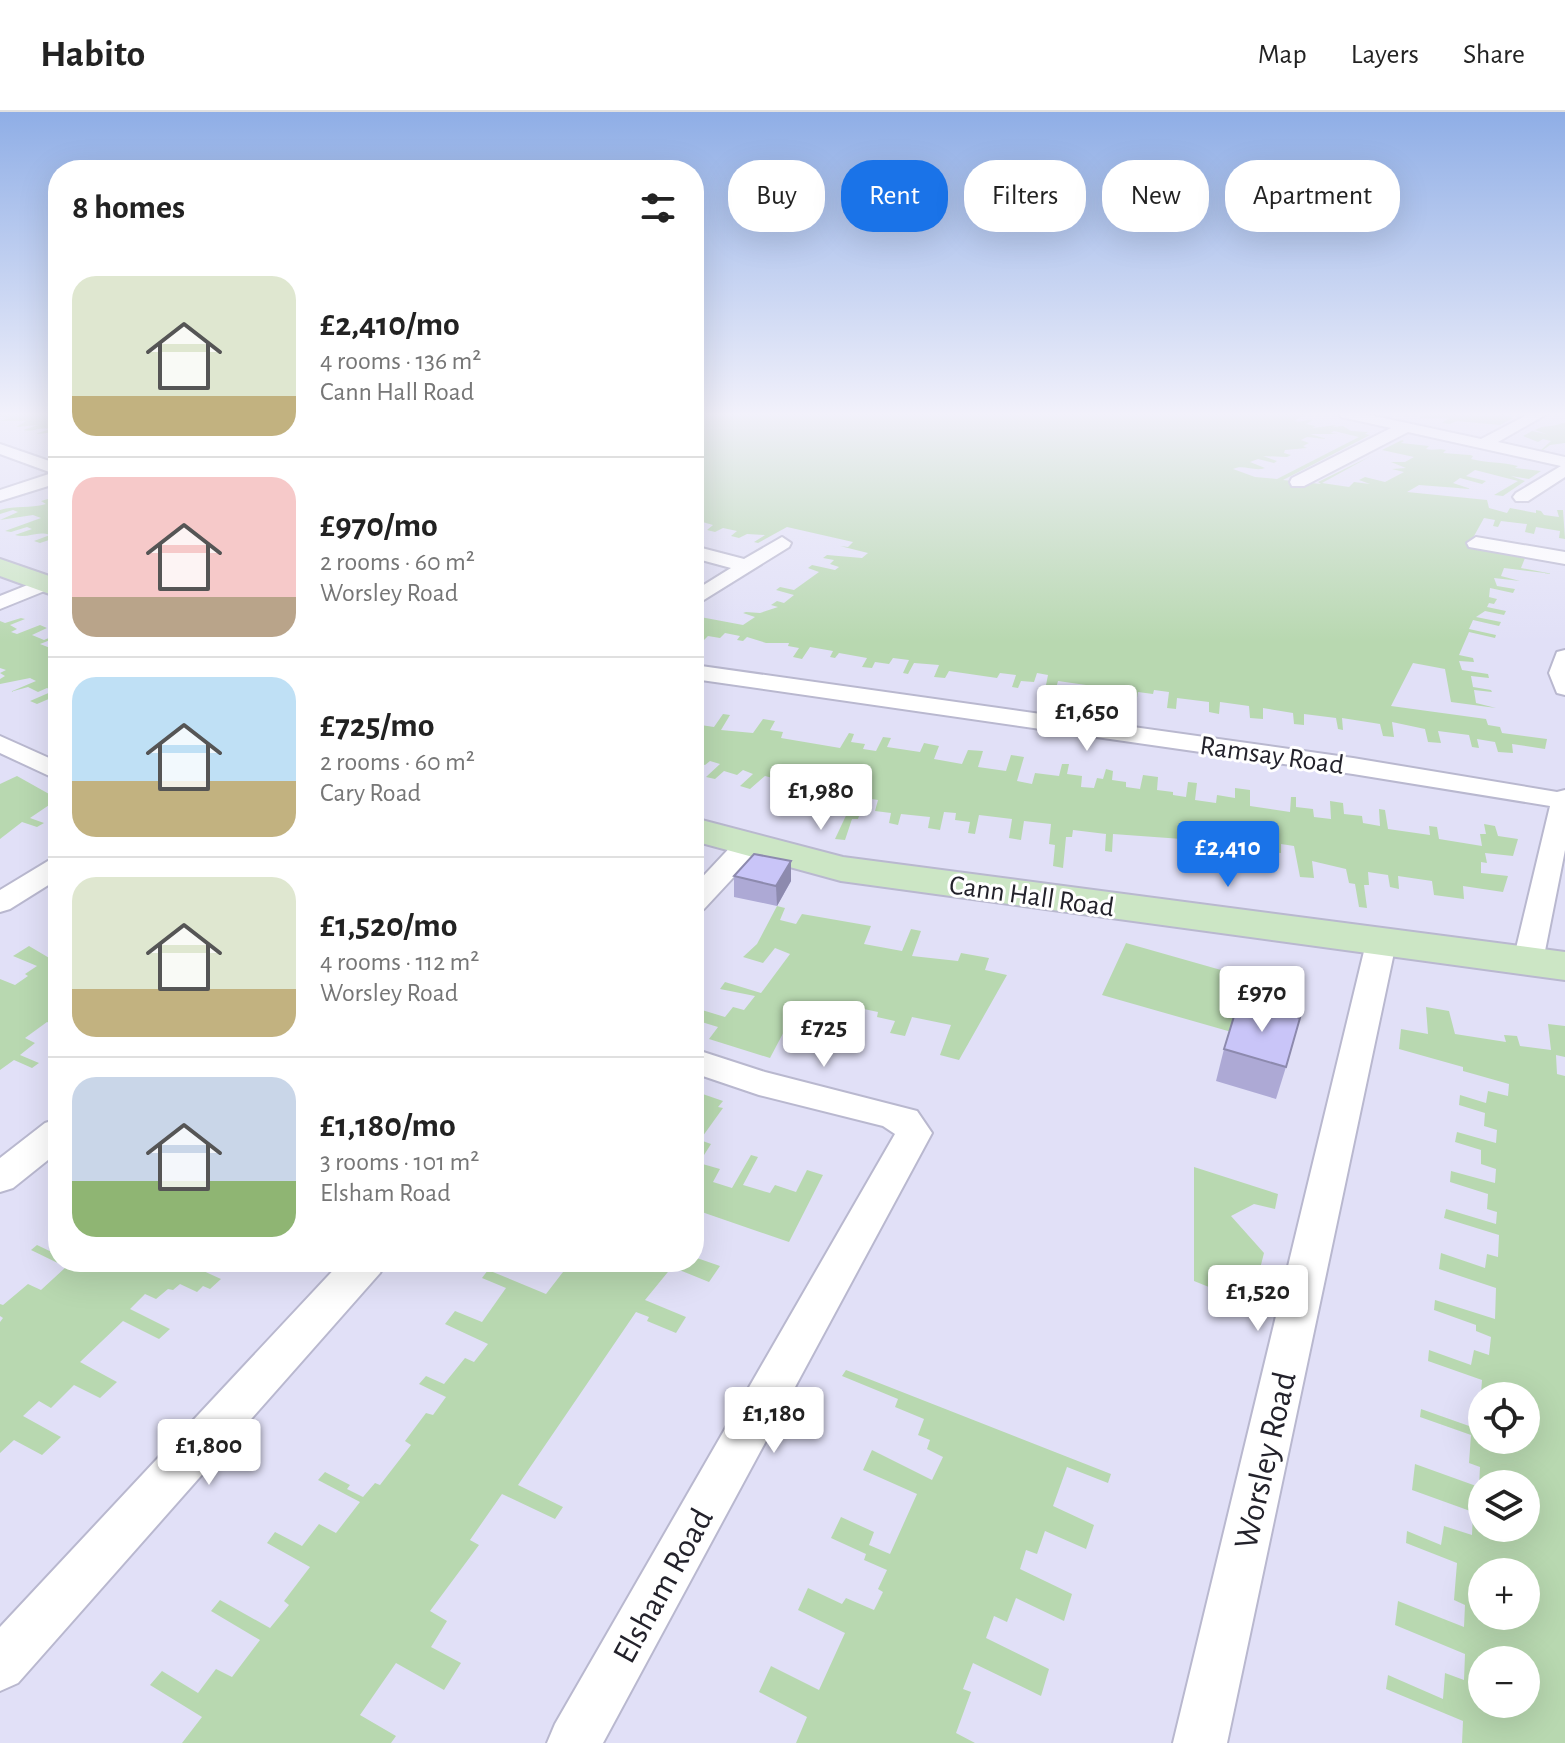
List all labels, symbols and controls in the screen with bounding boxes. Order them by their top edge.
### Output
text: Habito [40,36,145,74]
text: Map [1258,41,1307,69]
text: Layers [1351,41,1419,69]
text: Share [1463,41,1525,69]
chip: Buy [728,160,825,232]
chip: Rent [841,160,948,232]
chip: Filters [964,160,1086,232]
chip: New [1102,160,1209,232]
chip: Apartment [1225,160,1400,232]
icon: filters [636,186,680,230]
text: 8 homes [72,191,185,225]
icon: home [136,308,232,404]
text: £2,410/mo [320,308,460,342]
text: 4 rooms · 136 m² [320,348,481,374]
text: Cann Hall Road [320,379,474,405]
icon: home [136,509,232,605]
text: £970/mo [320,509,438,543]
text: 2 rooms · 60 m² [320,549,475,575]
text: Worsley Road [320,580,458,606]
pin: £1,650 [1022,685,1152,753]
text: £1,650 [1055,698,1119,724]
icon: home [136,709,232,805]
text: £725/mo [320,709,434,743]
street label: Ramsay Road [1198,732,1346,780]
text: 2 rooms · 60 m² [320,749,475,775]
pin: £1,980 [756,764,886,832]
text: £1,980 [788,777,854,803]
text: Cary Road [320,780,421,806]
pin: £2,410 [1163,821,1293,889]
text: £2,410 [1195,834,1261,860]
street label: Cann Hall Road [948,872,1116,922]
icon: home [136,909,232,1005]
text: £1,520/mo [320,909,458,943]
text: 4 rooms · 112 m² [320,949,479,975]
pin: £970 [1215,966,1309,1034]
text: £970 [1238,979,1286,1005]
text: Worsley Road [320,980,458,1006]
pin: £725 [777,1001,871,1069]
text: £725 [801,1014,847,1040]
icon: home [136,1109,232,1205]
text: £1,180/mo [320,1109,456,1143]
text: 3 rooms · 101 m² [320,1149,479,1175]
text: Elsham Road [320,1180,451,1206]
pin: £1,520 [1193,1265,1323,1333]
text: £1,520 [1226,1278,1290,1304]
street label: Worsley Road [1229,1369,1303,1552]
map controls [1468,1382,1540,1718]
button: locate [1468,1382,1540,1454]
pin: £1,180 [709,1387,839,1455]
text: £1,180 [743,1400,805,1426]
pin: £1,800 [144,1419,274,1487]
text: £1,800 [176,1432,242,1458]
button: layers [1468,1470,1540,1542]
street label: Elsham Road [607,1503,720,1669]
button: + [1468,1558,1540,1630]
button: − [1468,1646,1540,1718]

